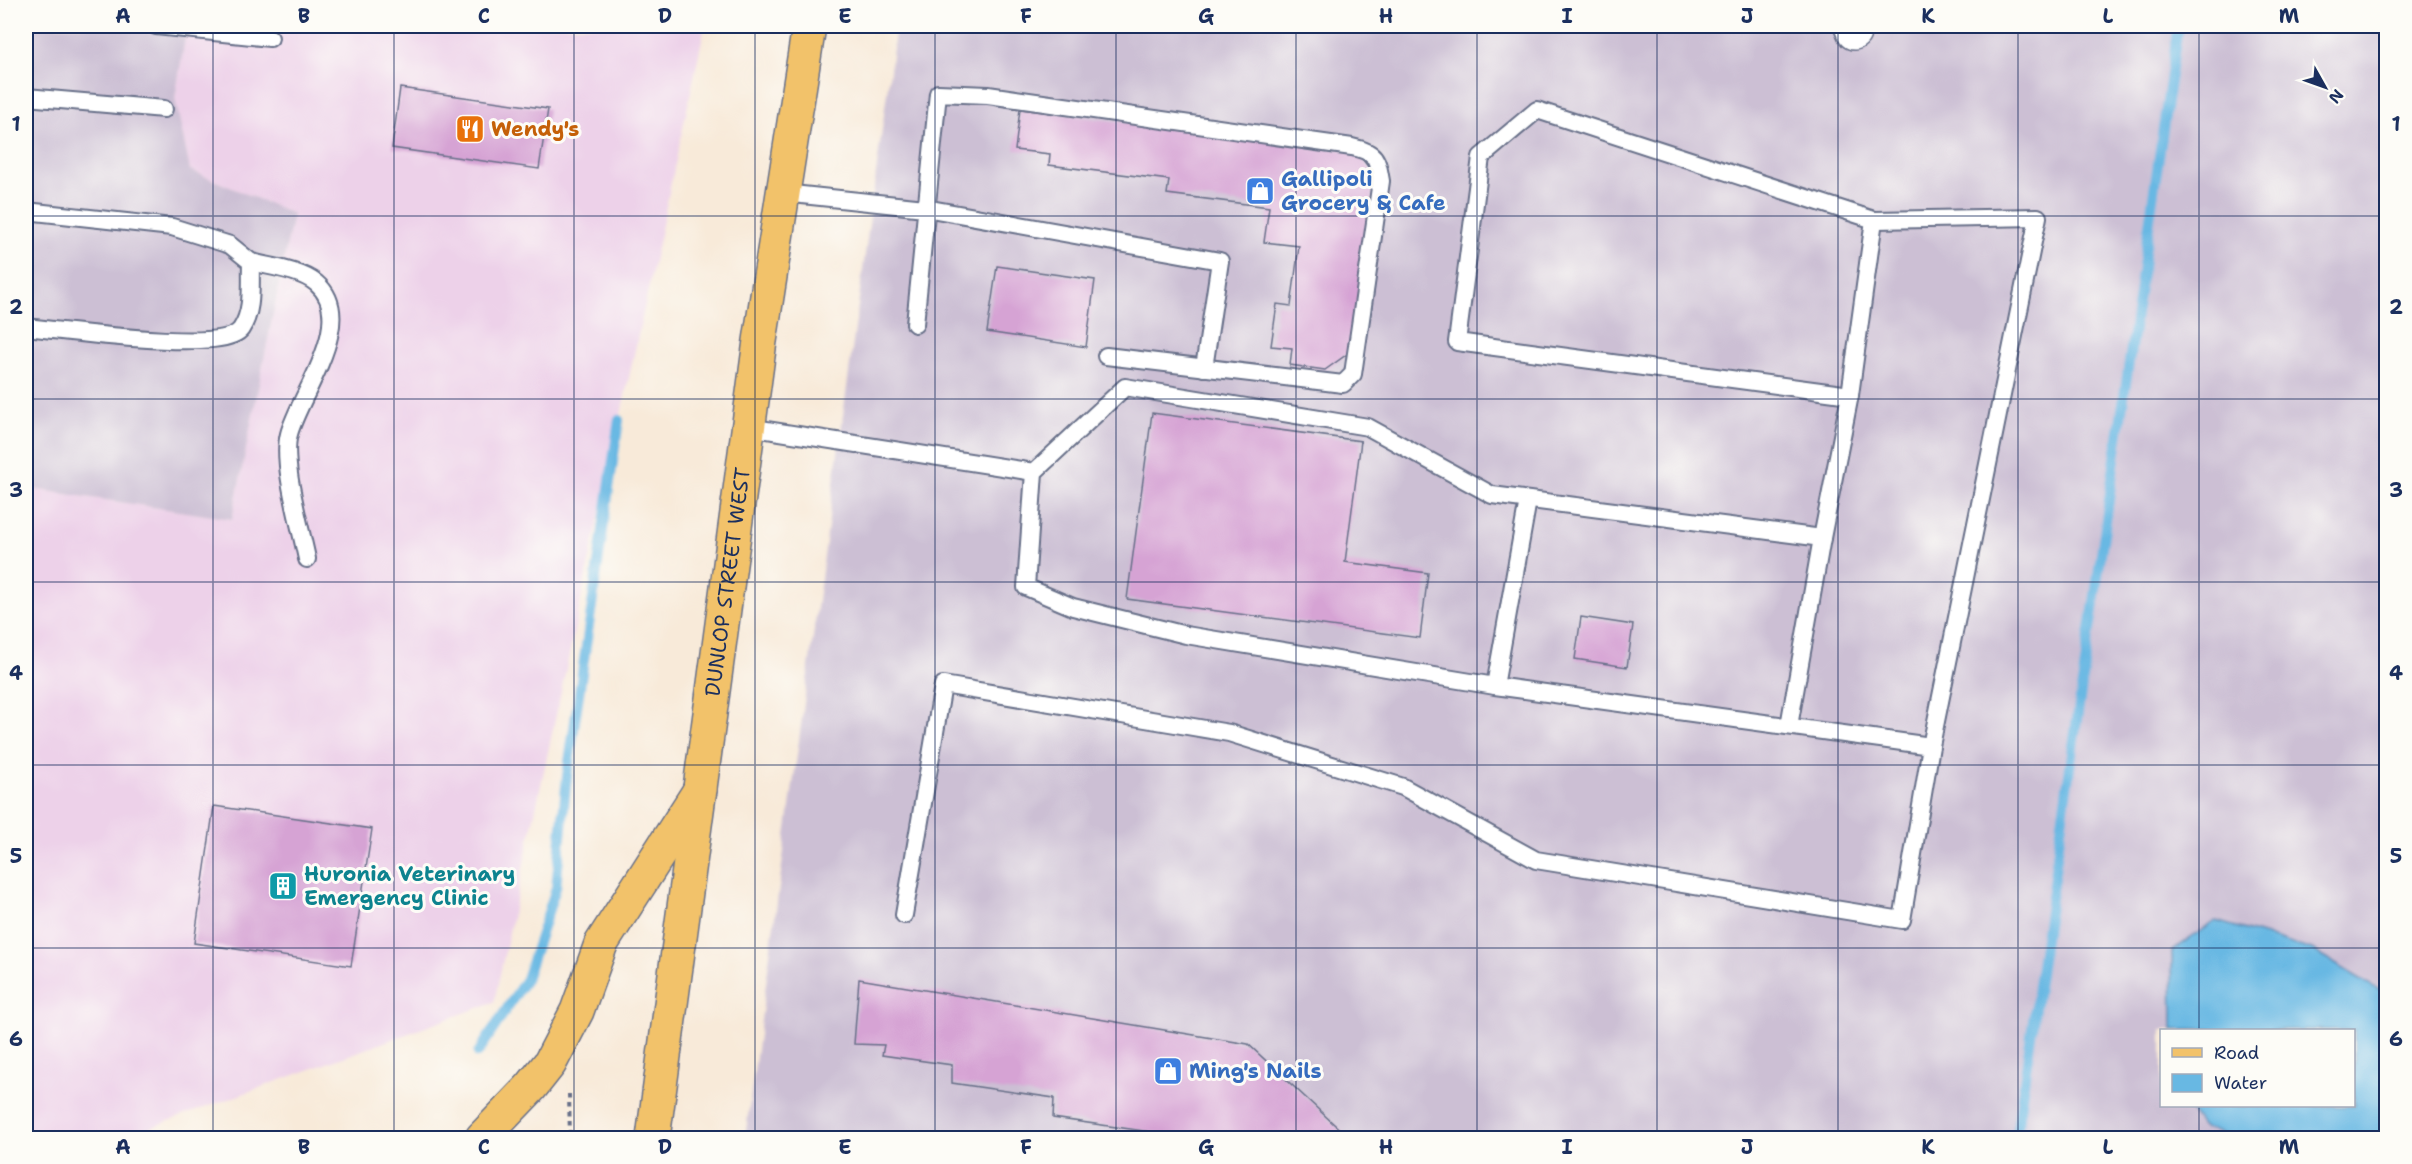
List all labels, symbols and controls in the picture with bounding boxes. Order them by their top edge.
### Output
text: A [115,3,131,29]
text: B [298,3,310,29]
text: C [478,3,490,29]
text: D [658,3,672,29]
text: E [838,3,852,29]
text: F [1020,3,1032,29]
text: G [1198,3,1214,29]
text: H [1379,3,1393,29]
text: I [1561,3,1573,29]
text: J [1741,3,1754,29]
text: K [1921,3,1935,29]
text: L [2103,3,2114,29]
text: M [2279,3,2300,29]
north arrow [2295,57,2355,117]
text: N [2324,85,2348,108]
text: 1 [11,111,21,137]
text: 1 [2391,111,2401,137]
restaurant icon: Wendy's [454,113,486,145]
place label: Wendy's [491,115,579,143]
place label: Gallipoli Grocery & Cafe [1281,165,1446,217]
shop icon: Gallipoli Grocery & Cafe [1244,175,1276,207]
text: 2 [9,294,23,320]
text: 2 [2389,294,2403,320]
street label: DUNLOP STREET WEST [698,466,757,698]
text: 3 [9,477,23,503]
text: 3 [2389,477,2403,503]
text: 4 [9,660,23,686]
text: 4 [2389,660,2403,686]
text: 5 [10,843,22,869]
text: 5 [2390,843,2402,869]
place label: Huronia Veterinary Emergency Clinic [304,860,515,912]
building icon: Huronia Veterinary Emergency Clinic [267,870,299,902]
text: 6 [9,1026,23,1052]
text: 6 [2389,1026,2403,1052]
legend [2160,1029,2355,1107]
text: Road [2214,1041,2259,1065]
shop icon: Ming's Nails [1152,1055,1184,1087]
place label: Ming's Nails [1189,1057,1322,1085]
text: Water [2214,1071,2267,1095]
text: A [115,1134,131,1160]
text: B [298,1134,310,1160]
text: C [478,1134,490,1160]
text: D [658,1134,672,1160]
text: E [838,1134,852,1160]
text: F [1020,1134,1032,1160]
text: G [1198,1134,1214,1160]
text: H [1379,1134,1393,1160]
text: I [1561,1134,1573,1160]
text: J [1741,1134,1754,1160]
text: K [1921,1134,1935,1160]
text: L [2103,1134,2114,1160]
text: M [2279,1134,2300,1160]

